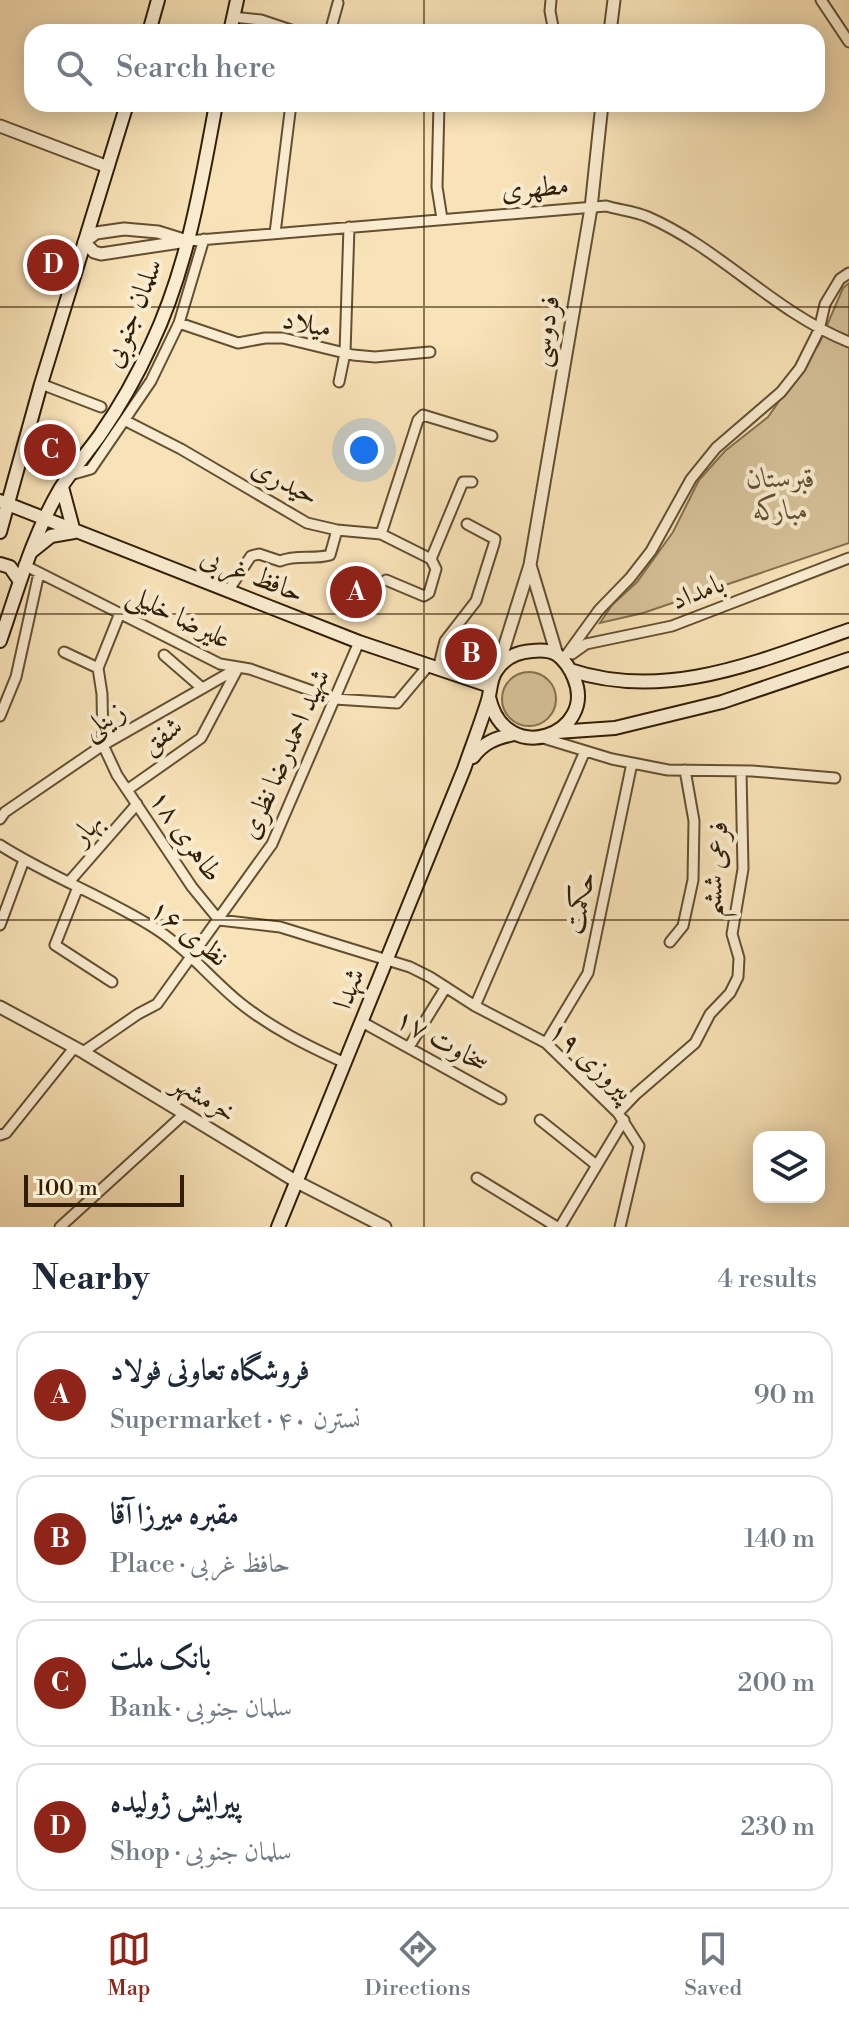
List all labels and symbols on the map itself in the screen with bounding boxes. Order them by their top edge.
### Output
street label: مطهری [499,168,571,208]
pin: D [27,235,79,295]
street label: سلمان جنوبی [95,253,172,373]
street label: فردوسی [522,293,569,370]
street label: میلاد [279,302,335,346]
pin: C [24,420,76,480]
your location [344,430,384,470]
street label: حیدری [245,450,325,514]
park label: قبرستان مبارکه [747,461,815,528]
street label: حافظ غربی [195,539,309,612]
pin: A [330,562,382,622]
street label: بامداد [666,566,730,618]
street label: علیرضا خلیلی [120,577,237,659]
pin: B [445,624,497,684]
street label: شهید احمدرضا نظری [232,663,338,845]
street label: زینلی [76,693,133,748]
street label: شفق [134,709,190,763]
street label: طاهری ۱۸ [142,783,230,889]
street label: بهار [61,805,111,855]
street label: فرعی ششم [693,820,746,919]
street label: حکمت [556,868,604,938]
street label: نظری ۱۶ [143,891,235,975]
street label: شهدا [325,963,373,1015]
street label: سخاوت ۱۷ [389,1001,495,1081]
street label: پیروزی ۱۹ [540,1014,642,1111]
street label: خرمشهر [163,1064,242,1131]
scale bar [24,1171,184,1207]

